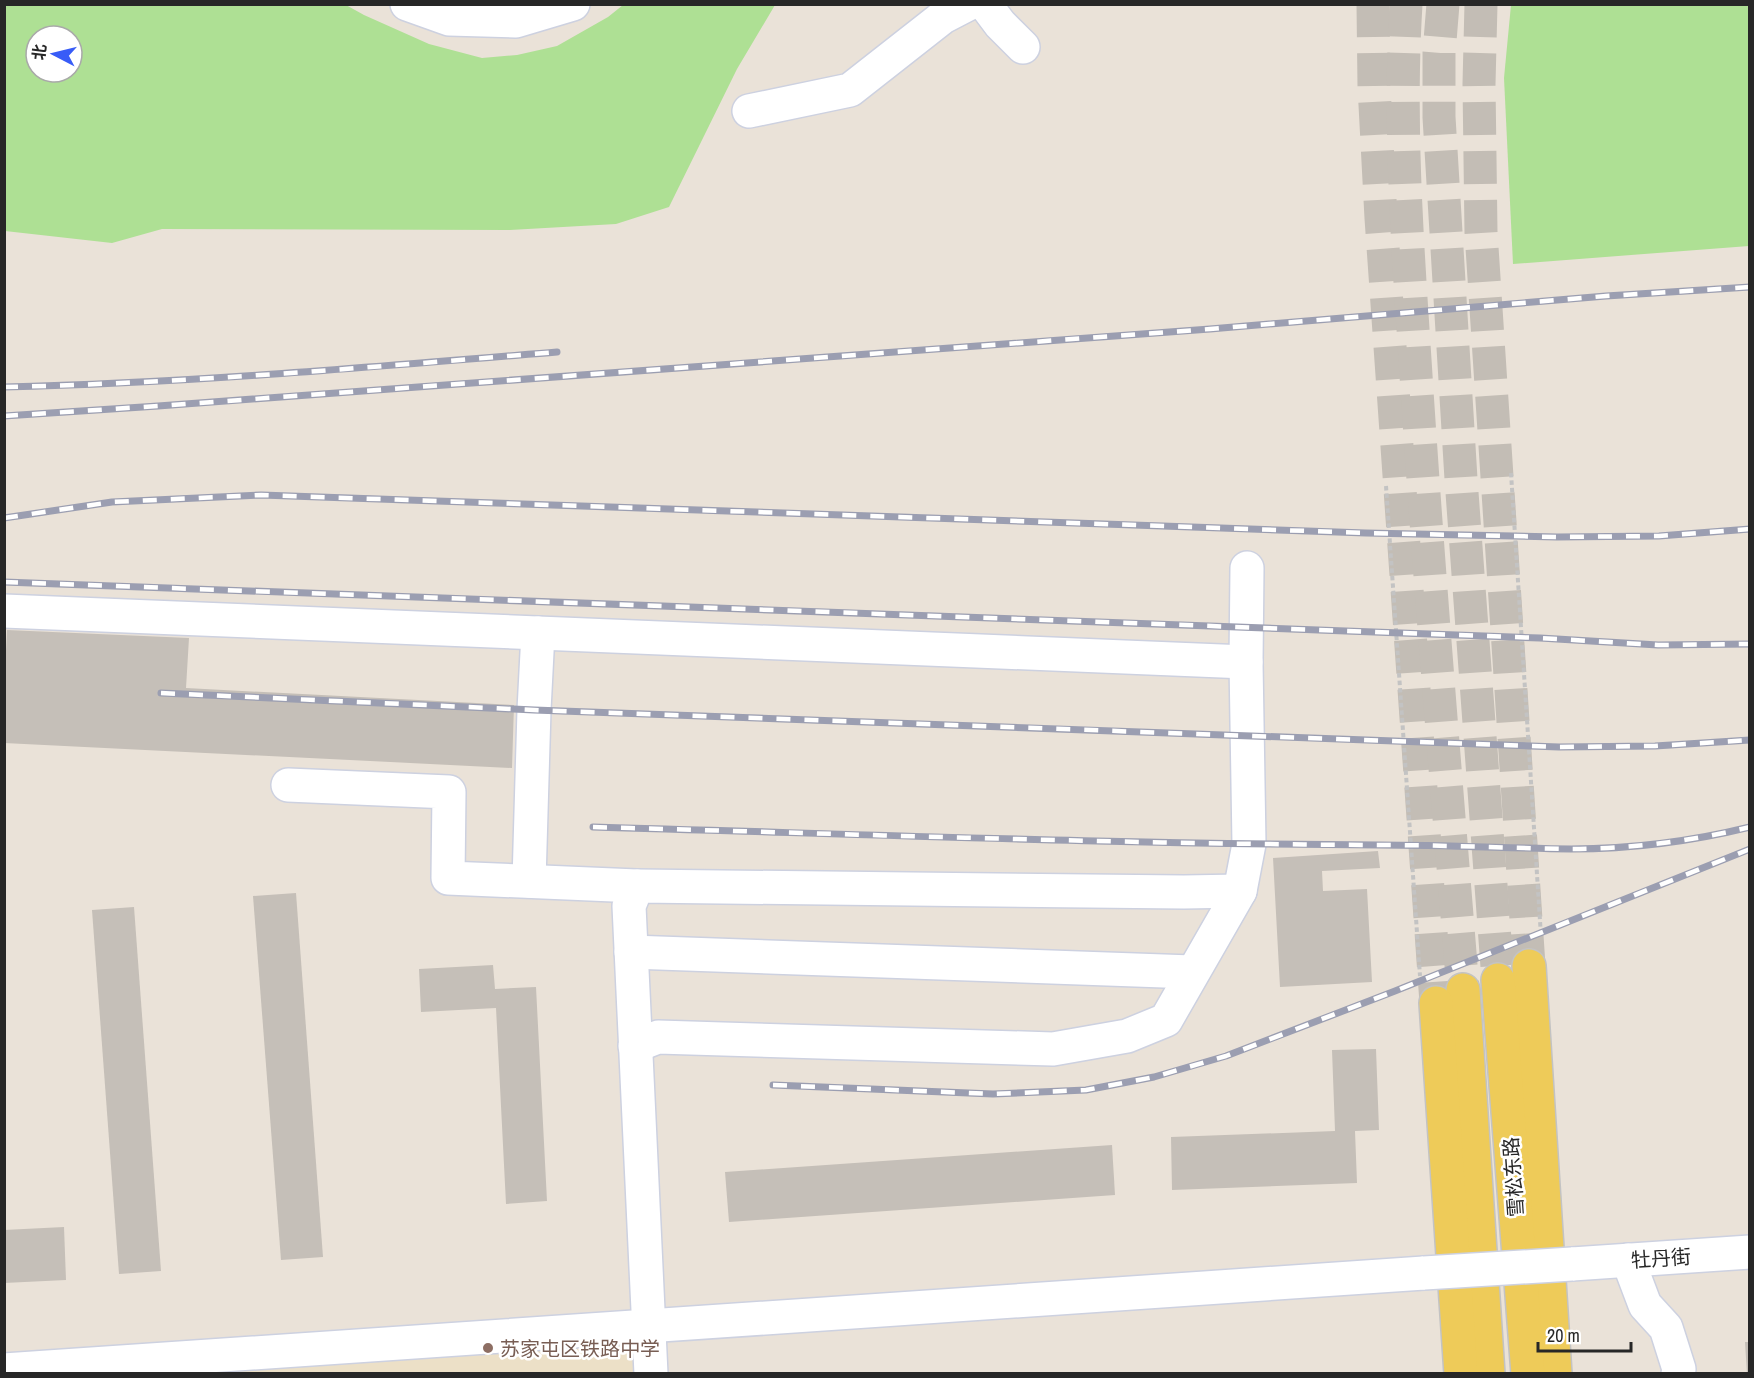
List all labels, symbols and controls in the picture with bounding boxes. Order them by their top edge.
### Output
north arrow [24,24,84,84]
text: 北 [27,43,51,61]
street label: 雪松东路 [1497,1136,1529,1218]
street label: 牡丹街 [1630,1242,1692,1274]
scale bar [1538,1315,1631,1353]
text: 20 m [1547,1323,1580,1348]
place label: 苏家屯区铁路中学 [500,1335,660,1362]
marker: 苏家屯区铁路中学 [481,1341,495,1355]

